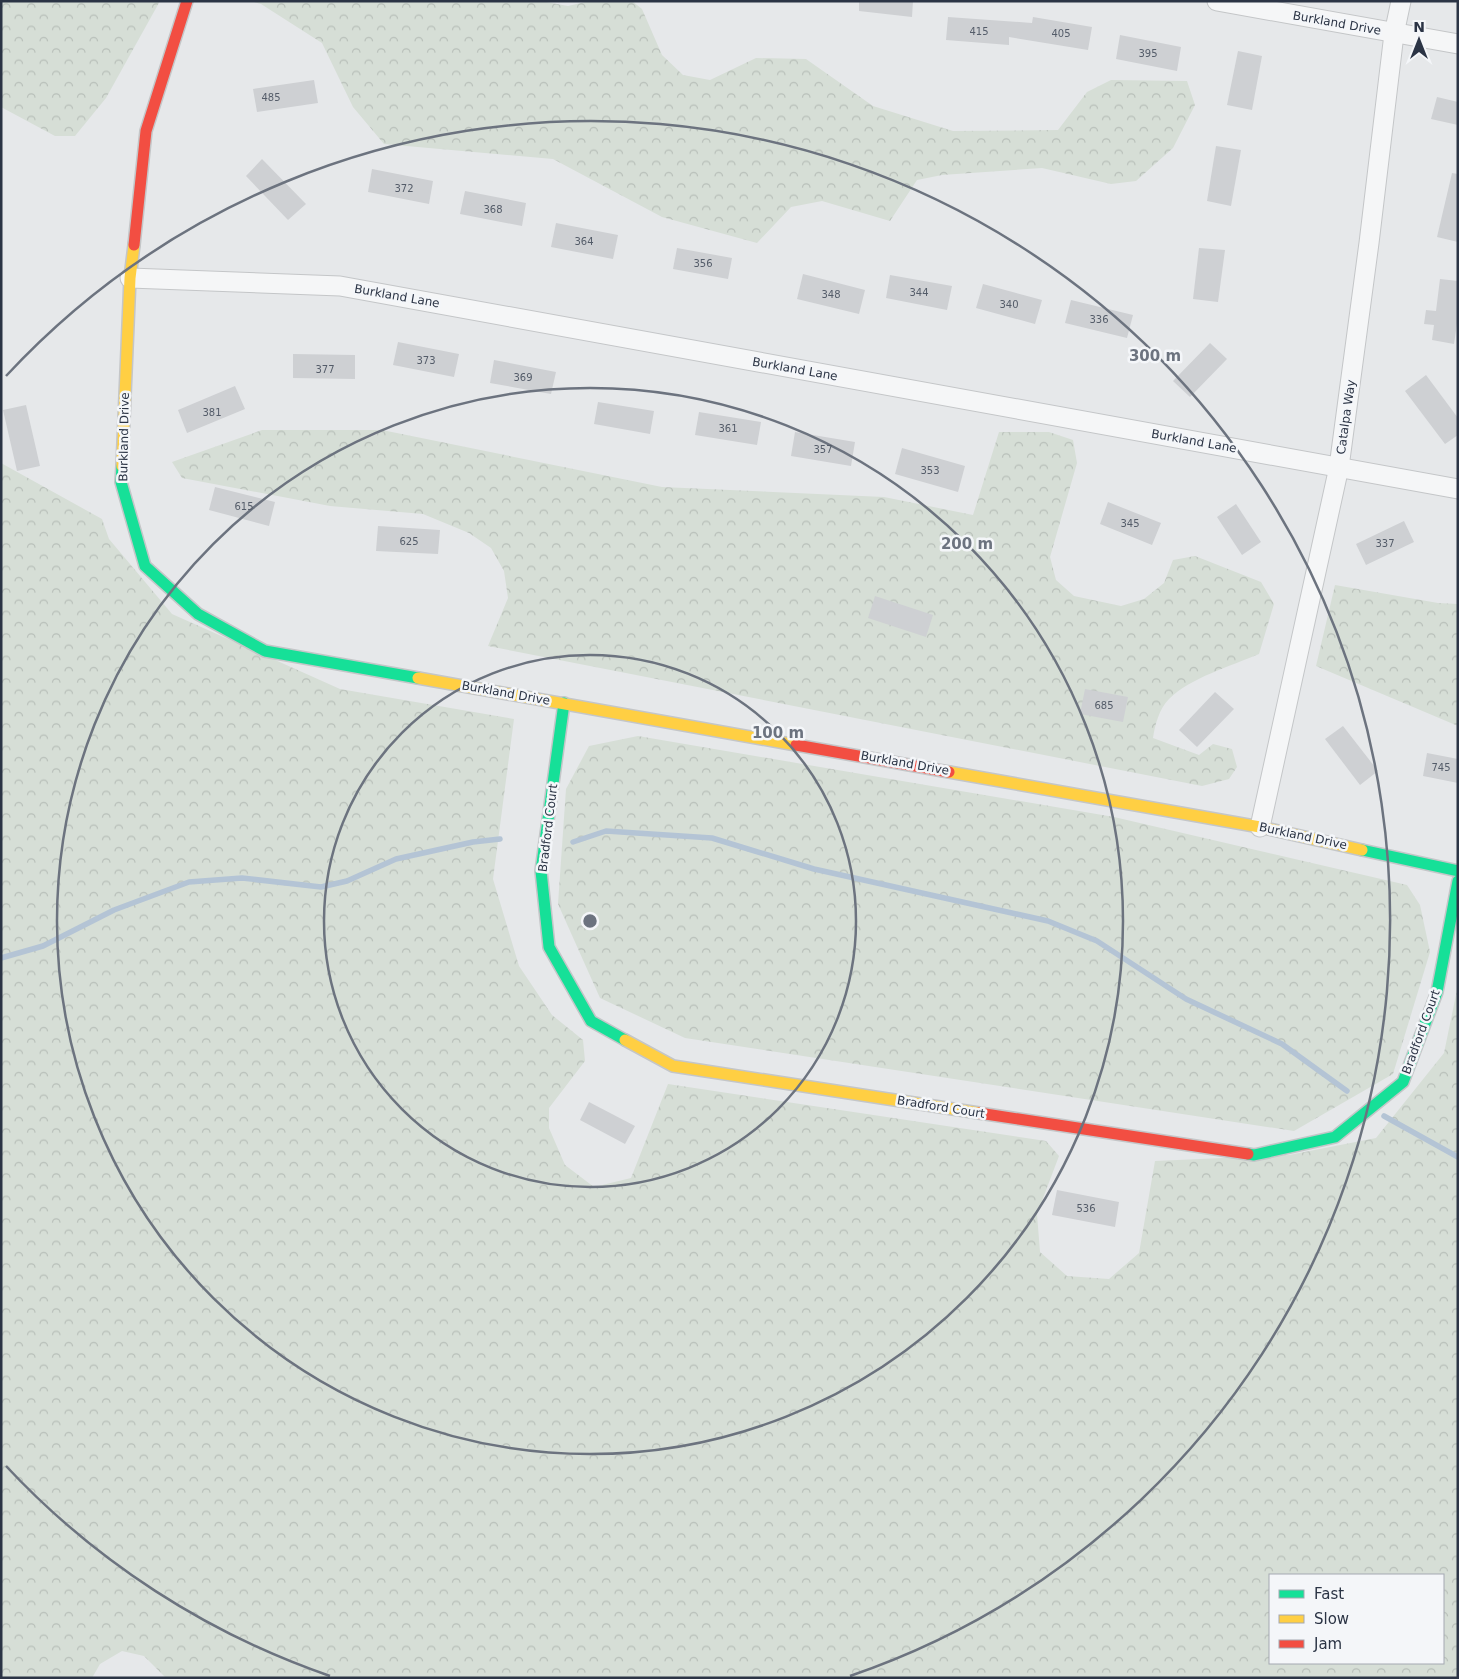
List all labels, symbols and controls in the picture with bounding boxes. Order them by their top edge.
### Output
street label: Burkland Drive [1292,8,1382,38]
north arrow [1394,15,1444,65]
text: N [1413,19,1425,35]
house number: 415 [969,26,989,37]
house number: 405 [1051,28,1071,39]
house number: 395 [1138,48,1158,59]
house number: 485 [261,92,281,103]
house number: 372 [394,183,414,194]
house number: 368 [483,204,503,215]
house number: 364 [574,236,594,247]
house number: 356 [693,258,713,269]
street label: Burkland Lane [353,282,441,310]
house number: 344 [909,287,929,298]
house number: 348 [821,289,841,300]
house number: 340 [999,299,1019,310]
house number: 336 [1089,314,1109,325]
text: 300 m [1129,347,1181,365]
house number: 373 [416,355,436,366]
street label: Burkland Lane [751,355,839,383]
house number: 377 [315,364,335,375]
house number: 369 [513,372,533,383]
street label: Catalpa Way [1334,379,1358,455]
street label: Burkland Drive [116,392,132,482]
house number: 381 [202,407,222,418]
house number: 361 [718,423,738,434]
street label: Burkland Lane [1150,427,1238,455]
house number: 357 [813,444,833,455]
house number: 353 [920,465,940,476]
house number: 615 [234,501,254,512]
house number: 345 [1120,518,1140,529]
text: 200 m [941,535,993,553]
house number: 625 [399,536,419,547]
house number: 337 [1375,538,1395,549]
street label: Burkland Drive [461,678,551,708]
house number: 685 [1094,700,1114,711]
text: 100 m [752,724,804,742]
street label: Burkland Drive [860,748,950,778]
house number: 745 [1431,762,1451,773]
street label: Bradford Court [536,783,560,873]
street label: Burkland Drive [1258,820,1348,852]
centre of rings [581,912,599,930]
street label: Bradford Court [1399,988,1443,1076]
street label: Bradford Court [896,1093,986,1121]
house number: 536 [1076,1203,1096,1214]
legend [1269,1574,1444,1664]
text: Fast [1314,1585,1344,1603]
text: Slow [1314,1610,1349,1628]
text: Jam [1313,1635,1342,1653]

